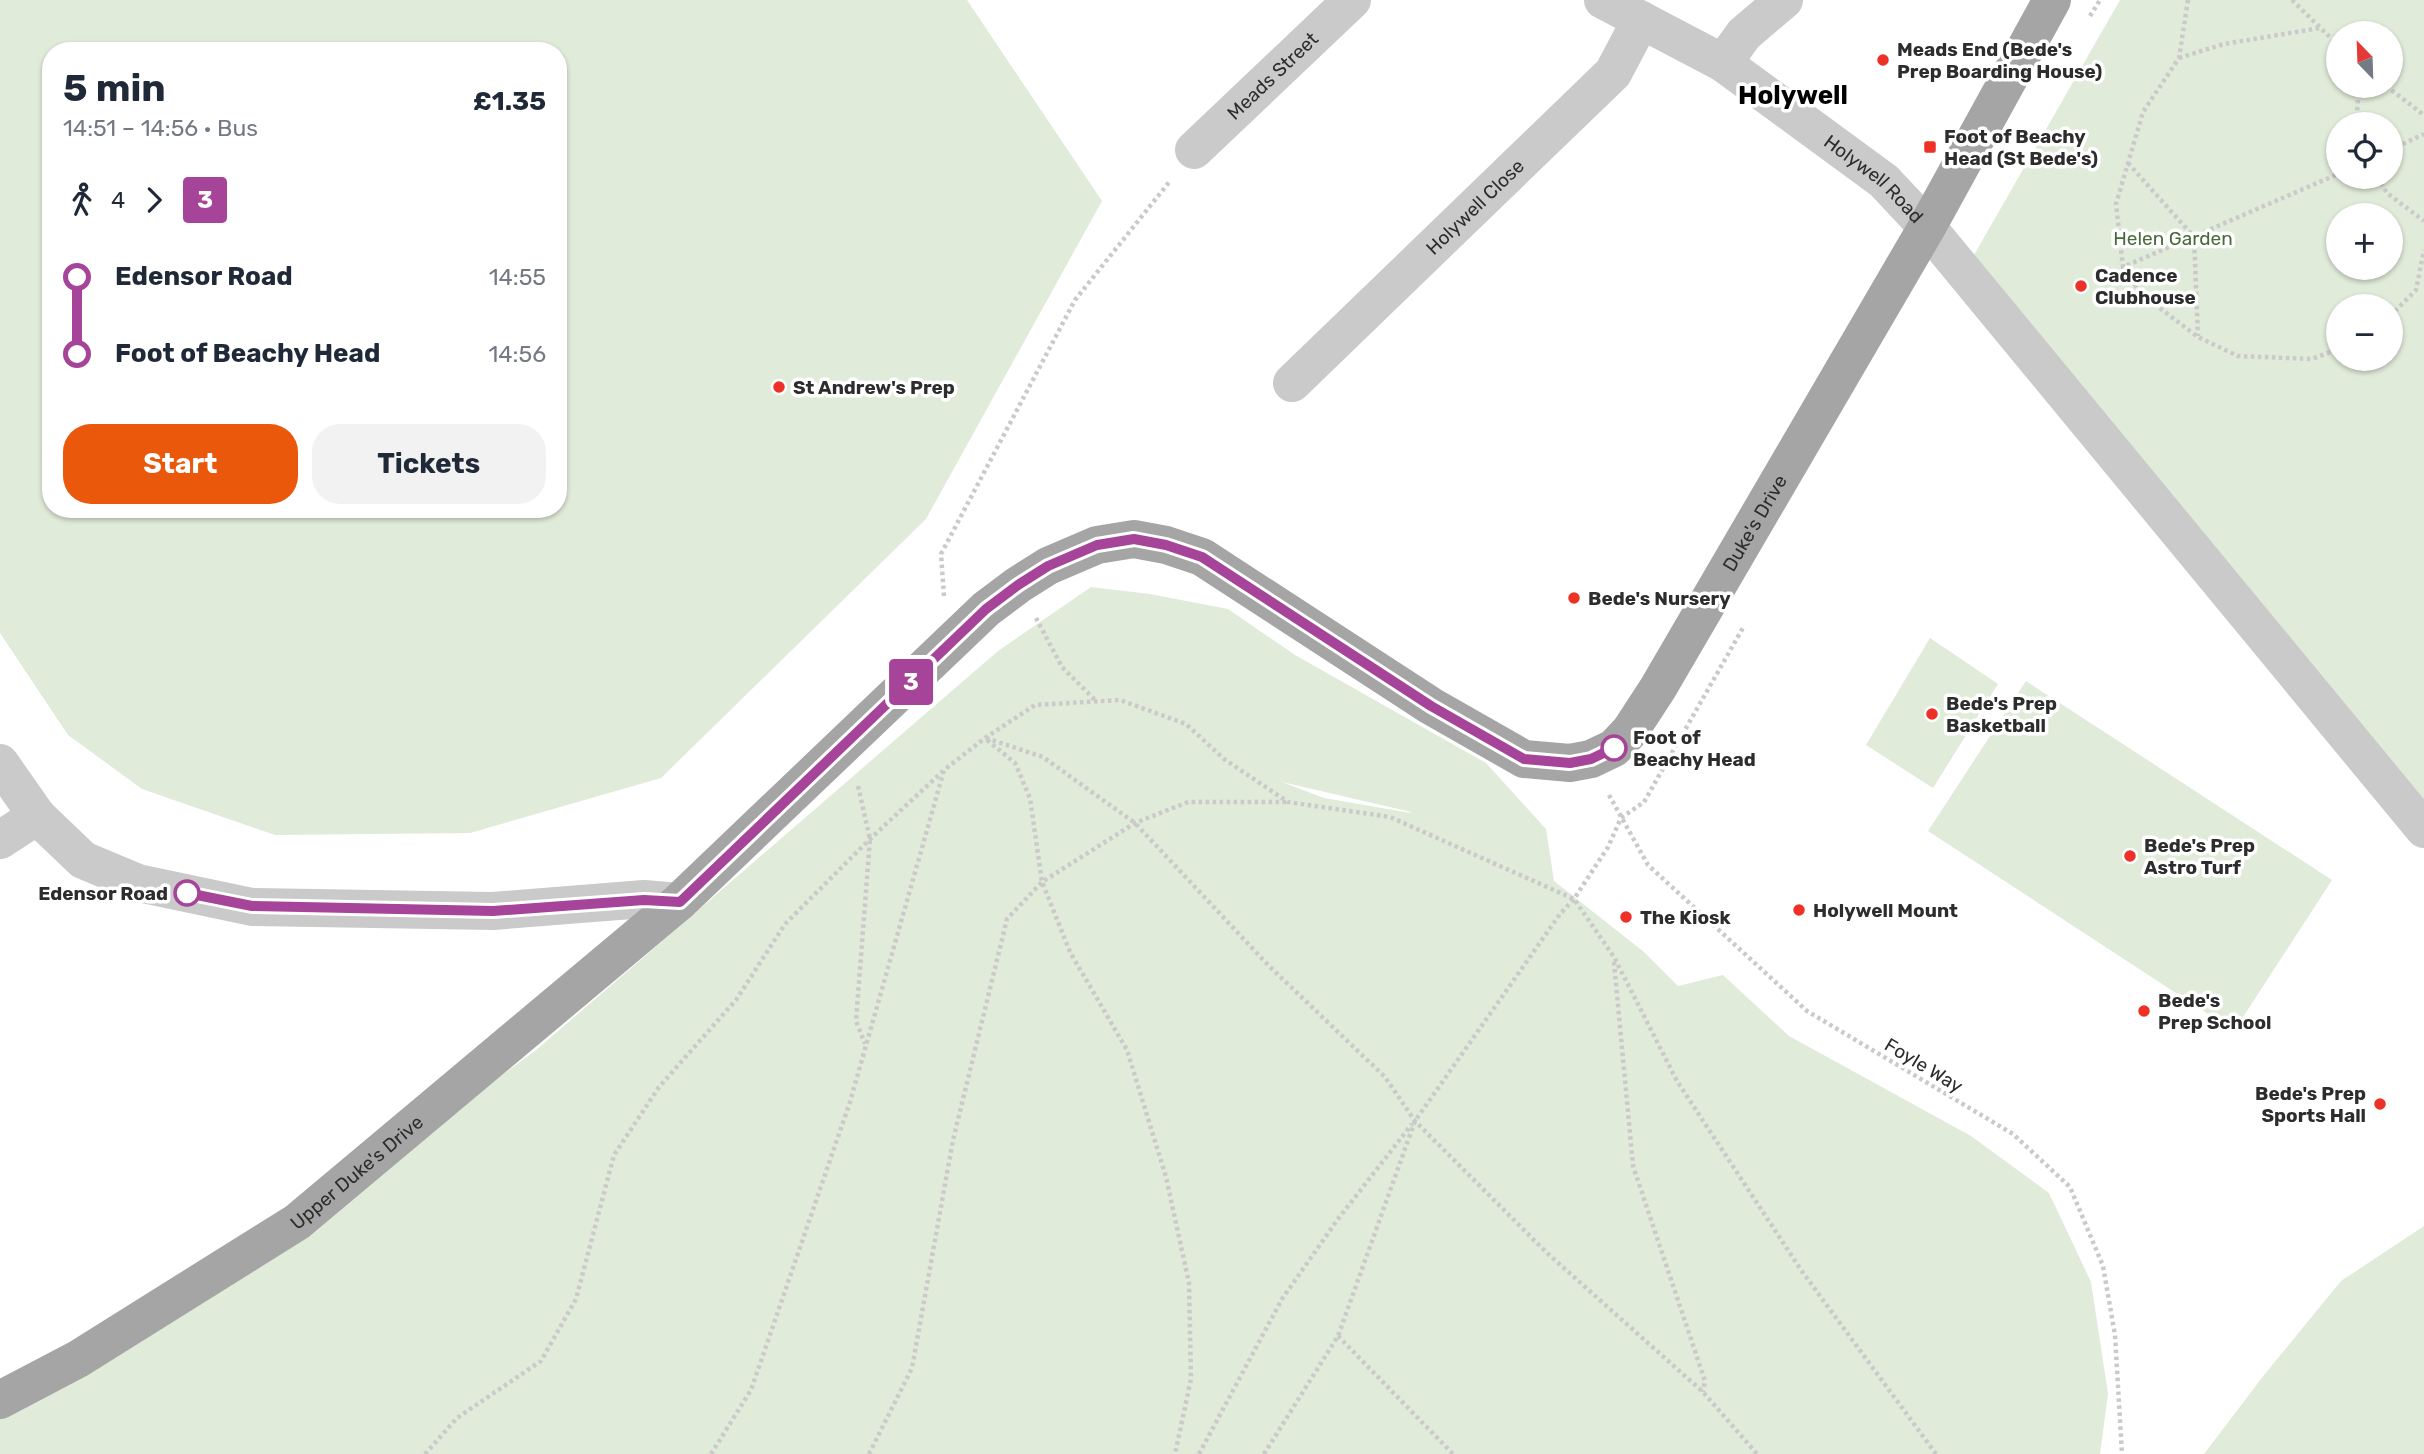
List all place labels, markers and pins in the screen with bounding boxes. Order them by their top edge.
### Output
place label: Meads End (Bede's Prep Boarding House) [1897,38,2102,83]
marker: Meads End (Bede's Prep Boarding House) [1875,52,1891,68]
place label: Foot of Beachy Head (St Bede's) [1944,125,2098,170]
marker: Foot of Beachy Head (St Bede's) [1922,139,1938,155]
place label: Cadence Clubhouse [2095,264,2196,309]
marker: Cadence Clubhouse [2073,278,2089,294]
place label: St Andrew's Prep [793,376,955,399]
marker: St Andrew's Prep [771,379,787,395]
place label: Bede's Nursery [1588,587,1731,610]
marker: Bede's Nursery [1566,590,1582,606]
place label: Bede's Prep Basketball [1946,692,2057,737]
marker: Bede's Prep Basketball [1924,706,1940,722]
place label: Foot of Beachy Head [1633,726,1756,771]
marker: Foot of Beachy Head [1601,735,1627,761]
place label: Bede's Prep Astro Turf [2144,834,2255,879]
marker: Bede's Prep Astro Turf [2122,848,2138,864]
marker: Edensor Road [174,880,200,906]
place label: Edensor Road [38,882,168,905]
place label: Holywell Mount [1813,899,1958,922]
marker: Holywell Mount [1791,902,1807,918]
place label: The Kiosk [1640,906,1731,929]
marker: The Kiosk [1618,909,1634,925]
place label: Bede's Prep School [2158,989,2272,1034]
marker: Bede's Prep School [2136,1003,2152,1019]
place label: Bede's Prep Sports Hall [2255,1082,2366,1127]
marker: Bede's Prep Sports Hall [2372,1096,2388,1112]

